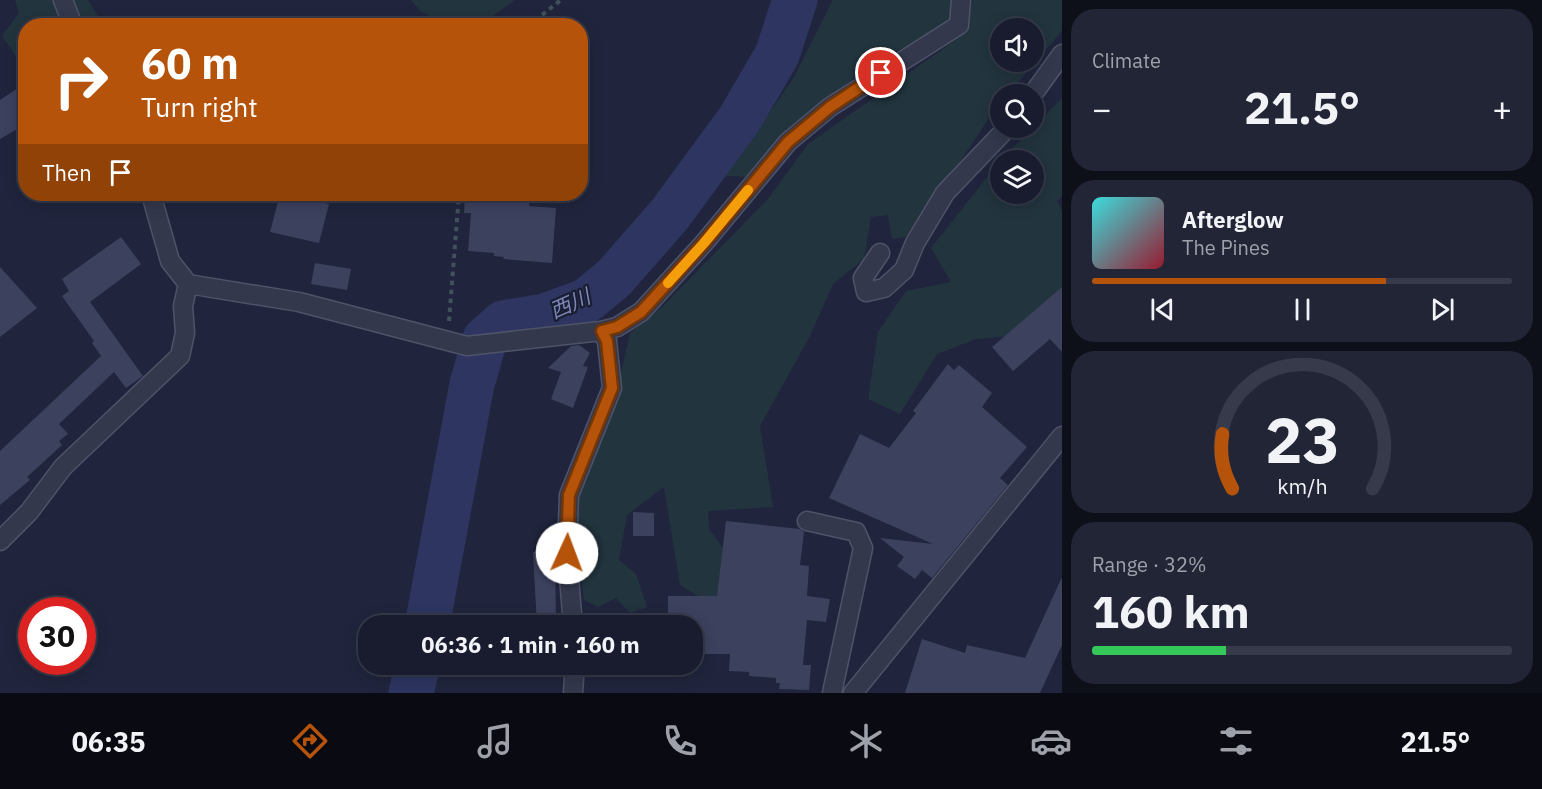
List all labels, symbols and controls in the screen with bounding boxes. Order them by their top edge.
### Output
map controls [990,18,1044,204]
button: sound [990,18,1044,72]
text: 60 m [141,36,239,91]
icon: right [42,42,120,120]
pin [855,47,906,98]
text: Climate [1092,47,1161,74]
icon: arrive [864,56,897,89]
text: 21.5° [1244,78,1360,136]
button: search [990,84,1044,138]
text: − [1092,87,1112,130]
text: + [1492,87,1512,130]
text: Turn right [141,89,258,124]
button: layers [990,150,1044,204]
icon: arrive [104,156,137,189]
text: Then [42,158,92,187]
text: Afterglow [1182,205,1284,234]
text: The Pines [1182,234,1270,261]
water label: 西川 [545,281,596,324]
icon: previous [1146,293,1179,326]
icon: pause [1286,293,1319,326]
icon: next [1426,293,1459,326]
text: 23 [1265,399,1339,480]
text: km/h [1277,472,1327,500]
position arrow [535,521,599,585]
text: Range · 32% [1092,551,1207,578]
text: 160 km [1092,582,1250,640]
speed limit sign: 30 [18,597,96,675]
text: 06:36 · 1 min · 160 m [421,630,640,659]
icon: directions [289,720,331,762]
icon: music [474,720,516,762]
icon: phone [659,720,701,762]
icon: climate [845,720,887,762]
icon: car [1030,720,1072,762]
icon: filters [1215,720,1257,762]
text: 06:35 [72,724,145,759]
text: 21.5° [1401,724,1470,759]

